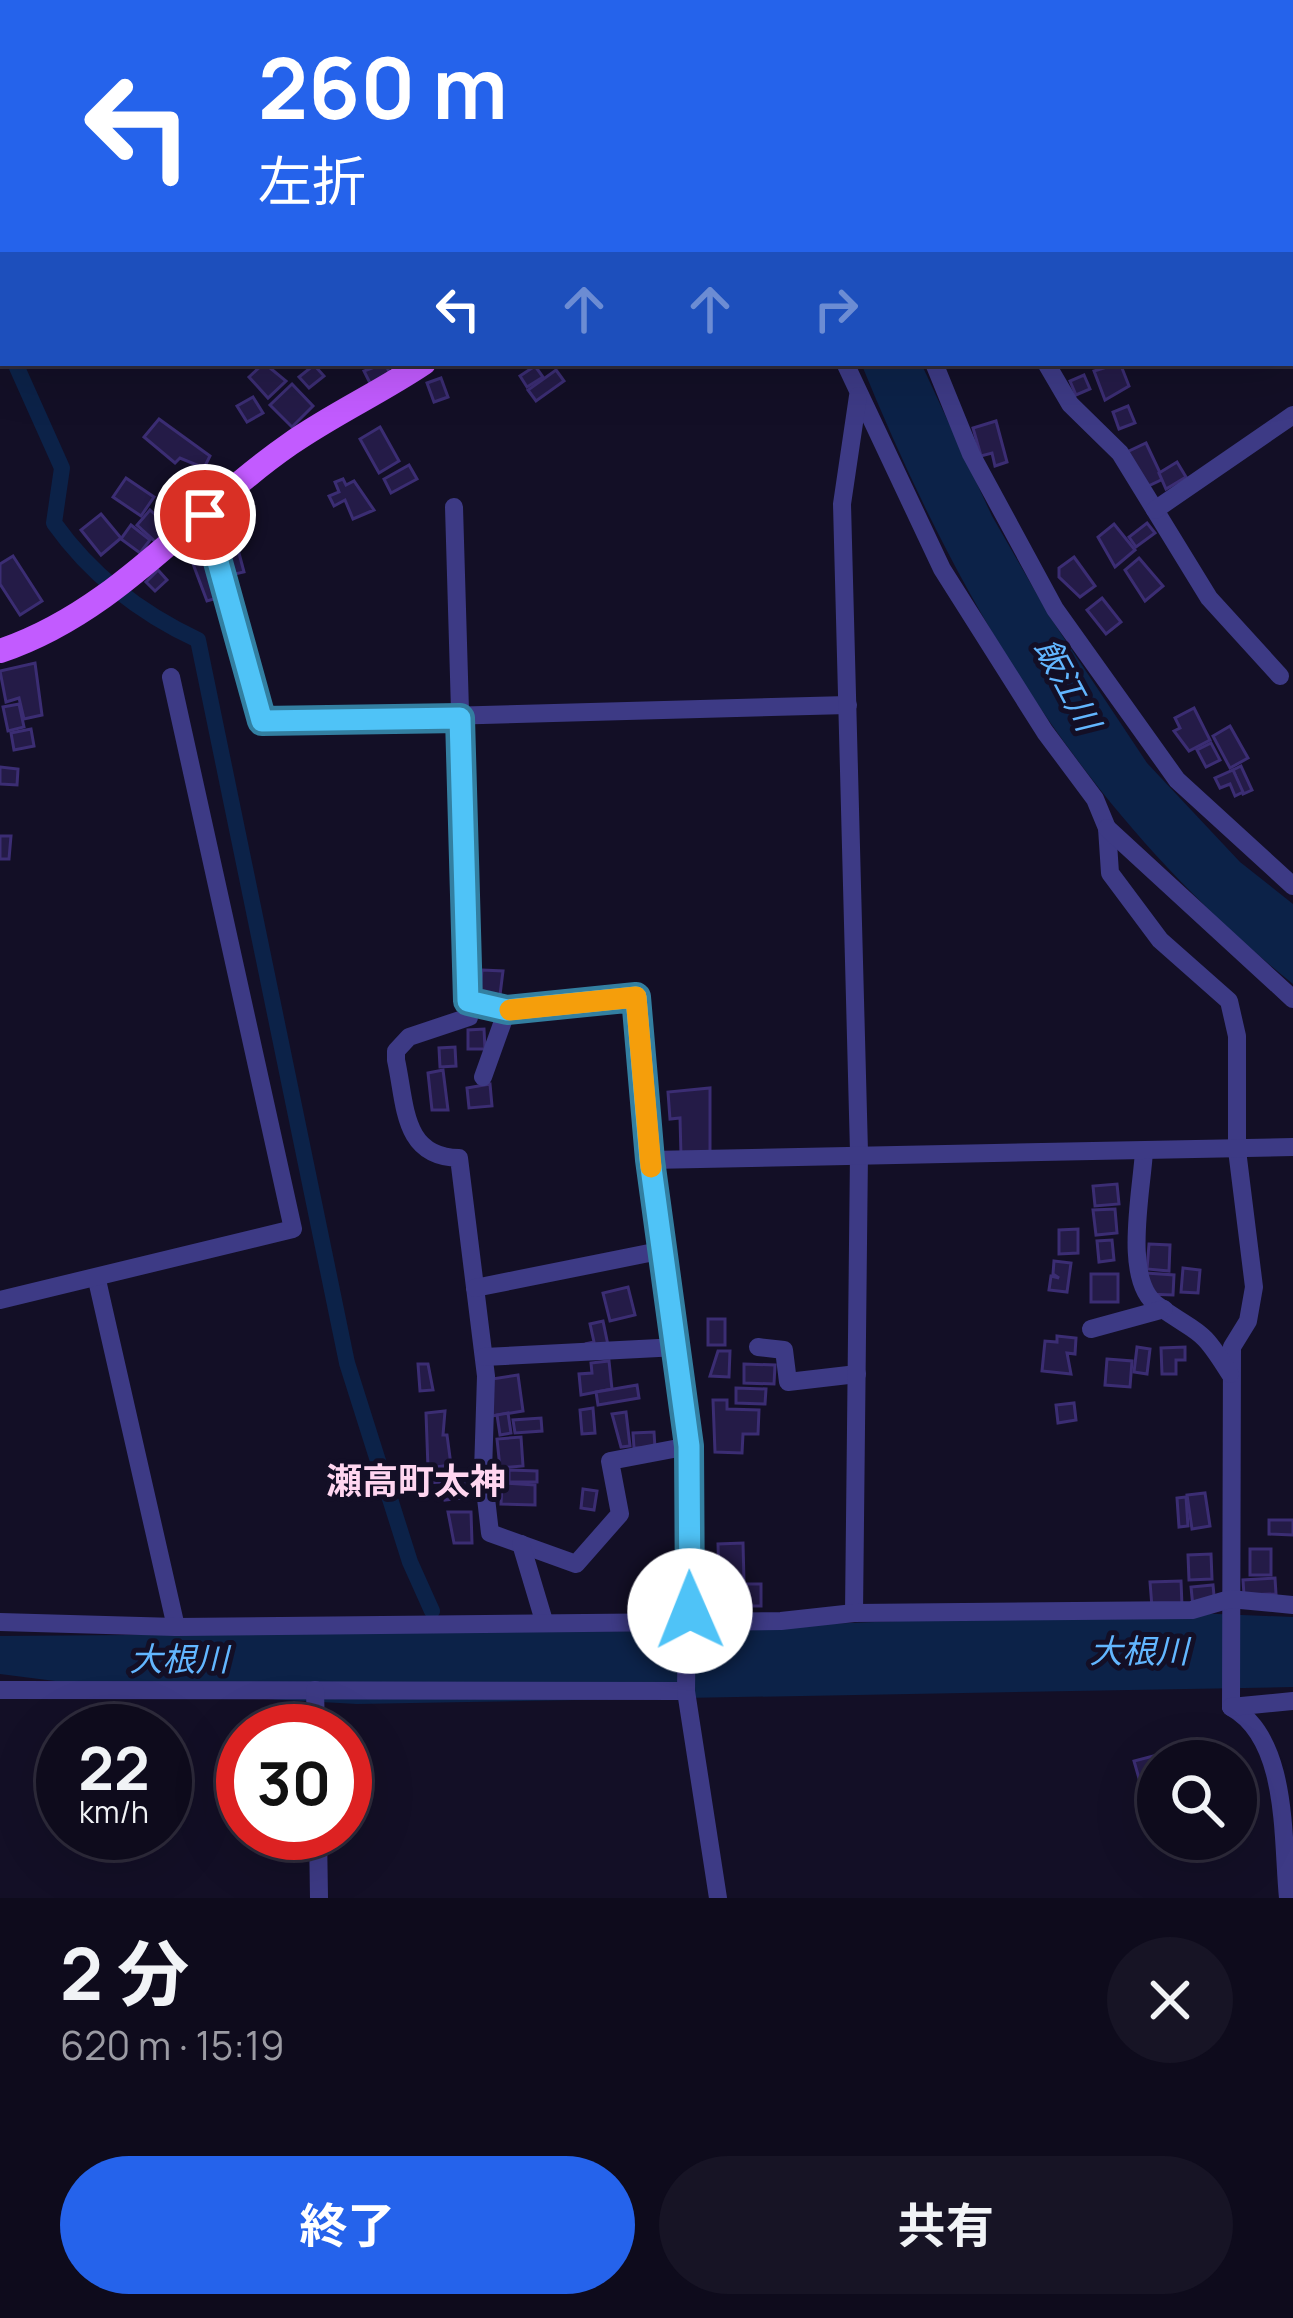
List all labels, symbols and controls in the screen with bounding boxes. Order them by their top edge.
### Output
text: 260 m [258,29,508,144]
icon: left [60,48,216,204]
text: 左折 [258,143,366,217]
icon: left [425,276,491,342]
icon: ahead [551,276,617,342]
icon: ahead [677,276,743,342]
icon: right [803,276,869,342]
pin [154,464,256,566]
icon: arrive [172,482,238,548]
water label: 飯江川 [1025,630,1113,741]
district label: 瀬高町太神 [326,1456,506,1505]
position arrow [627,1548,753,1674]
water label: 大根川 [1090,1628,1192,1673]
water label: 大根川 [130,1636,232,1681]
speed limit sign: 30 [216,1704,372,1860]
text: 22 [78,1726,150,1808]
map controls [1137,1740,1257,1860]
button: search [1137,1740,1257,1860]
text: km/h [79,1791,149,1832]
text: 2 分 [60,1923,189,2022]
button: close [1107,1937,1233,2063]
text: 620 m · 15:19 [60,2018,284,2072]
button: 終了 [60,2156,635,2294]
button: 共有 [659,2156,1233,2294]

